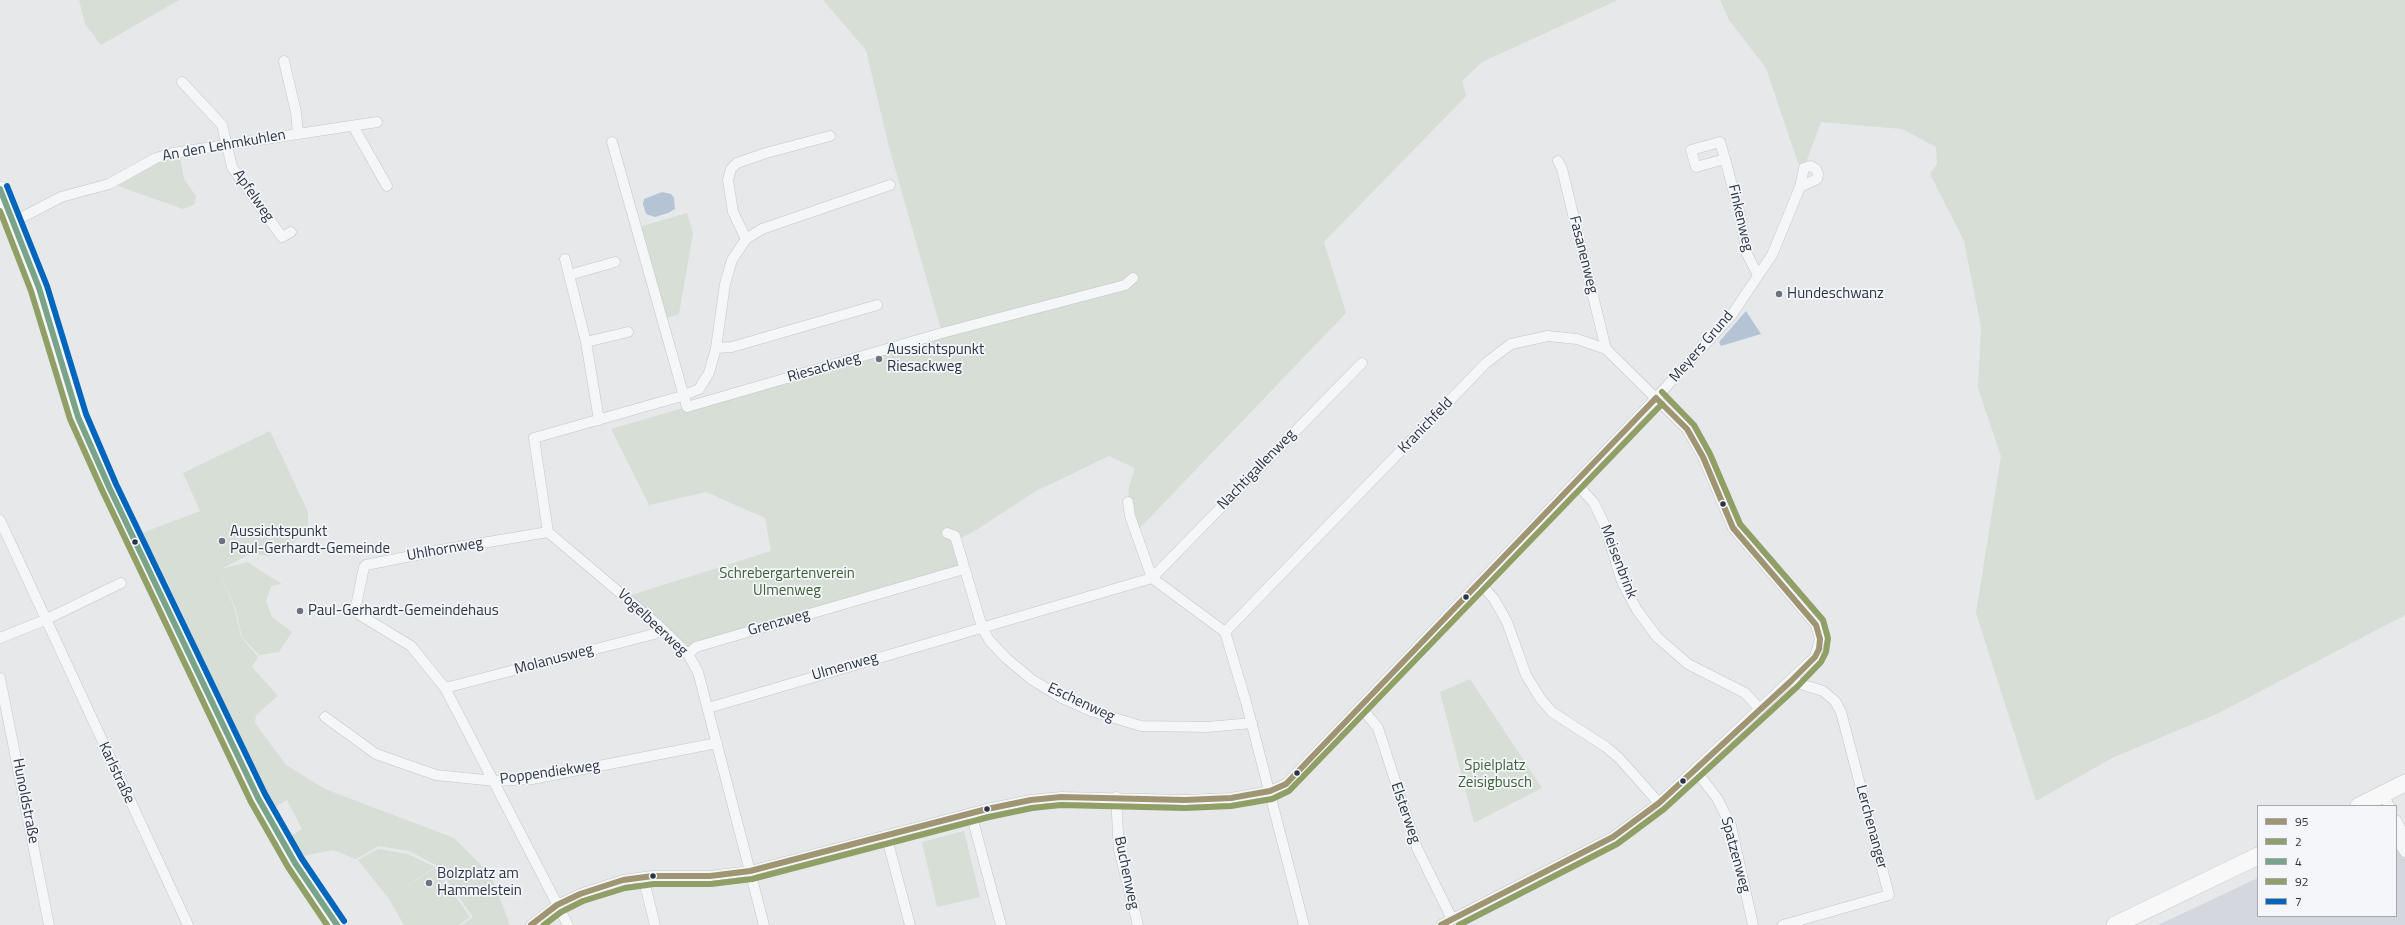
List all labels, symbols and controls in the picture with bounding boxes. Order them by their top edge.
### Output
street label: An den Lehmkuhlen [161,126,287,166]
street label: Apfelweg [229,167,277,225]
street label: Finkenweg [1724,183,1756,253]
street label: Fasanenweg [1565,214,1601,296]
place label: Hundeschwanz [1787,285,1884,303]
marker: Hundeschwanz [1774,289,1784,299]
street label: Meyers Grund [1666,308,1738,386]
place label: Aussichtspunkt Riesackweg [887,341,984,376]
street label: Riesackweg [785,349,863,387]
marker: Aussichtspunkt Riesackweg [874,354,884,364]
street label: Kranichfeld [1395,394,1457,458]
street label: Nachtigallenweg [1214,426,1300,514]
unlabelled marker [1718,499,1728,509]
place label: Aussichtspunkt Paul-Gerhardt-Gemeinde [230,523,390,558]
street label: Meisenbrink [1596,523,1640,601]
street label: Uhlhornweg [406,534,484,566]
marker: Aussichtspunkt Paul-Gerhardt-Gemeinde [217,536,227,546]
unlabelled marker [130,537,140,547]
park label: Schrebergartenverein Ulmenweg [719,565,855,600]
street label: Vogelbeerweg [613,586,691,660]
unlabelled marker [1461,592,1471,602]
place label: Paul-Gerhardt-Gemeindehaus [308,602,499,620]
marker: Paul-Gerhardt-Gemeindehaus [295,606,305,616]
street label: Grenzweg [746,606,812,640]
street label: Molanusweg [513,641,595,679]
street label: Ulmenweg [810,649,880,685]
street label: Eschenweg [1045,680,1117,726]
street label: Karlstraße [94,739,138,807]
street label: Hunoldstraße [8,757,42,845]
street label: Poppendiekweg [499,757,601,789]
park label: Spielplatz Zeisigbusch [1458,757,1532,792]
unlabelled marker [1292,768,1302,778]
unlabelled marker [1678,776,1688,786]
street label: Elsterweg [1386,780,1424,846]
street label: Lerchenanger [1851,783,1891,871]
unlabelled marker [982,804,992,814]
legend [2257,805,2397,917]
text: 95 [2295,812,2308,831]
street label: Spatzenweg [1716,815,1754,895]
text: 2 [2295,832,2302,851]
street label: Buchenweg [1110,835,1142,911]
text: 4 [2295,852,2302,871]
place label: Bolzplatz am Hammelstein [437,865,522,900]
unlabelled marker [648,871,658,881]
text: 92 [2295,872,2308,891]
marker: Bolzplatz am Hammelstein [424,878,434,888]
text: 7 [2295,892,2302,911]

